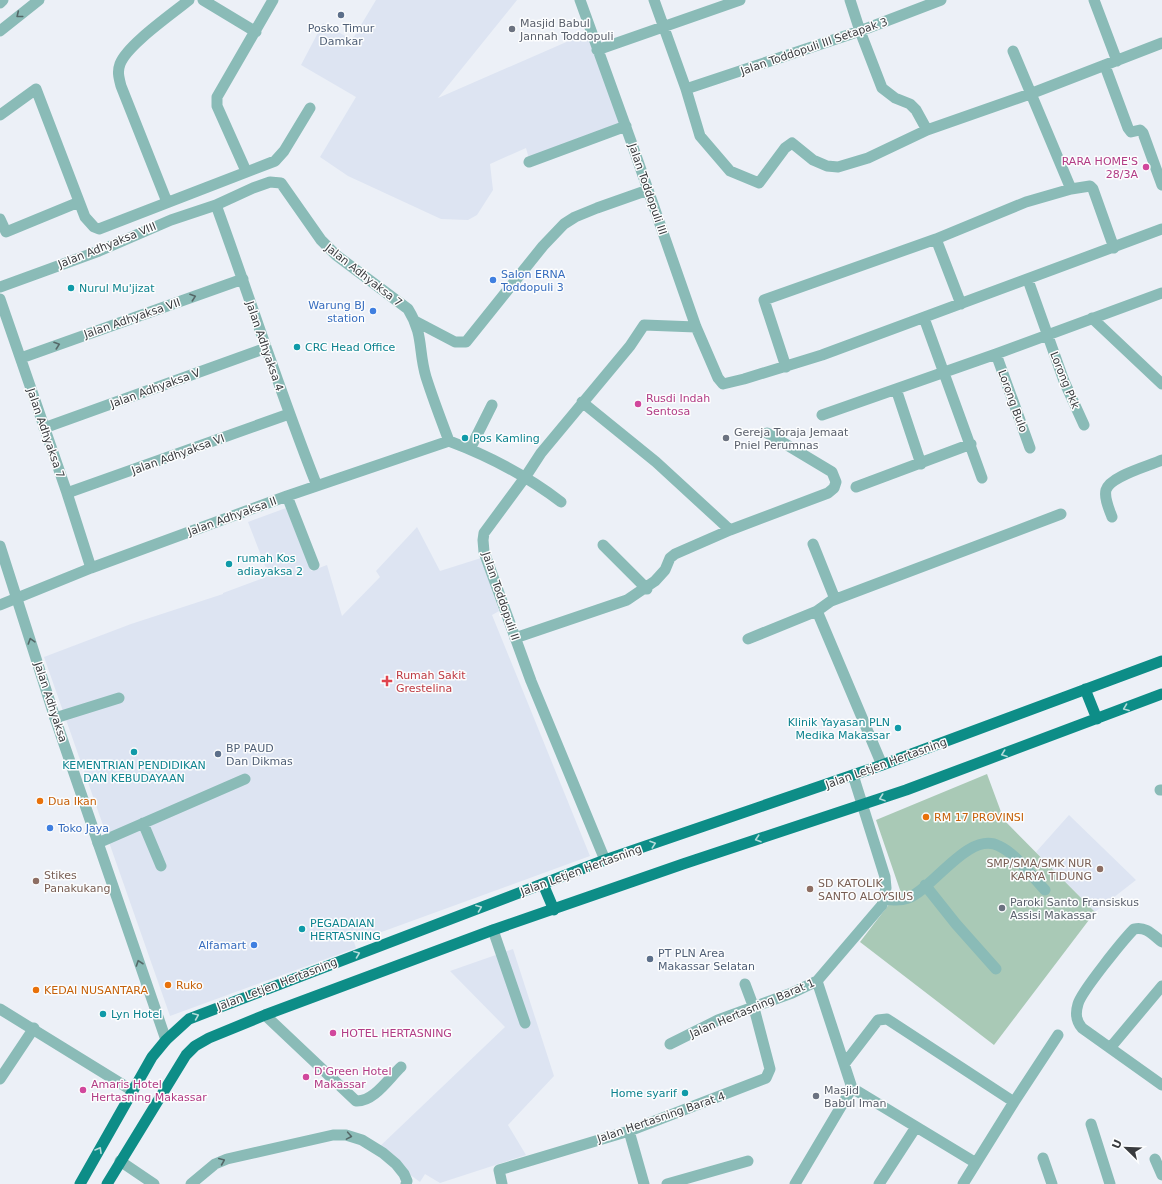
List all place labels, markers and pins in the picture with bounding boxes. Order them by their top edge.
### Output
marker: Posko Timur Damkar [336,10,346,20]
place label: Masjid Babul Jannah Toddopuli [519,17,613,43]
place label: Posko Timur Damkar [308,22,375,48]
marker: Masjid Babul Jannah Toddopuli [507,24,517,34]
place label: RARA HOME'S 28/3A [1062,155,1138,181]
marker: RARA HOME'S 28/3A [1141,162,1151,172]
place label: Salon ERNA Toddopuli 3 [500,268,566,294]
marker: Salon ERNA Toddopuli 3 [488,275,498,285]
place label: Nurul Mu'jizat [79,282,155,295]
marker: Nurul Mu'jizat [66,283,76,293]
place label: Warung BJ station [308,299,365,325]
marker: Warung BJ station [368,306,378,316]
place label: CRC Head Office [305,341,396,354]
marker: CRC Head Office [292,342,302,352]
place label: Rusdi Indah Sentosa [646,392,710,418]
marker: Rusdi Indah Sentosa [633,399,643,409]
place label: Gereja Toraja Jemaat Pniel Perumnas [734,426,849,452]
place label: Pos Kamling [473,432,540,445]
marker: Pos Kamling [460,433,470,443]
marker: Gereja Toraja Jemaat Pniel Perumnas [721,433,731,443]
place label: rumah Kos adiayaksa 2 [237,552,303,578]
marker: rumah Kos adiayaksa 2 [224,559,234,569]
place label: Rumah Sakit Grestelina [396,669,466,695]
marker: Rumah Sakit Grestelina [381,675,393,687]
place label: Klinik Yayasan PLN Medika Makassar [788,716,890,742]
marker: Klinik Yayasan PLN Medika Makassar [893,723,903,733]
place label: BP PAUD Dan Dikmas [226,742,293,768]
marker: KEMENTRIAN PENDIDIKAN DAN KEBUDAYAAN [129,747,139,757]
marker: BP PAUD Dan Dikmas [213,749,223,759]
place label: KEMENTRIAN PENDIDIKAN DAN KEBUDAYAAN [62,759,206,785]
place label: Dua Ikan [48,795,97,808]
marker: Dua Ikan [35,796,45,806]
place label: RM 17 PROVINSI [934,811,1024,824]
marker: RM 17 PROVINSI [921,812,931,822]
place label: Toko Jaya [57,822,109,835]
marker: Toko Jaya [45,823,55,833]
place label: SMP/SMA/SMK NUR KARYA TIDUNG [986,857,1092,883]
marker: SMP/SMA/SMK NUR KARYA TIDUNG [1095,864,1105,874]
place label: Stikes Panakukang [44,869,110,895]
marker: Stikes Panakukang [31,876,41,886]
place label: SD KATOLIK SANTO ALOYSIUS [818,877,913,903]
marker: SD KATOLIK SANTO ALOYSIUS [805,884,815,894]
place label: Paroki Santo Fransiskus Assisi Makassar [1010,896,1139,922]
marker: Paroki Santo Fransiskus Assisi Makassar [997,903,1007,913]
place label: PEGADAIAN HERTASNING [310,917,381,943]
marker: PEGADAIAN HERTASNING [297,924,307,934]
place label: Alfamart [199,939,247,952]
marker: Alfamart [249,940,259,950]
place label: PT PLN Area Makassar Selatan [658,947,755,973]
marker: PT PLN Area Makassar Selatan [645,954,655,964]
place label: Ruko [176,979,203,992]
marker: Ruko [163,980,173,990]
place label: KEDAI NUSANTARA [44,984,149,997]
marker: KEDAI NUSANTARA [31,985,41,995]
place label: Lyn Hotel [111,1008,162,1021]
marker: Lyn Hotel [98,1009,108,1019]
place label: HOTEL HERTASNING [341,1027,452,1040]
marker: HOTEL HERTASNING [328,1028,338,1038]
place label: D'Green Hotel Makassar [314,1065,391,1091]
marker: D'Green Hotel Makassar [301,1072,311,1082]
place label: Amaris Hotel Hertasning Makassar [91,1078,207,1104]
place label: Masjid Babul Iman [824,1084,886,1110]
marker: Amaris Hotel Hertasning Makassar [78,1085,88,1095]
place label: Home syarif [611,1087,678,1100]
marker: Home syarif [680,1088,690,1098]
marker: Masjid Babul Iman [811,1091,821,1101]

